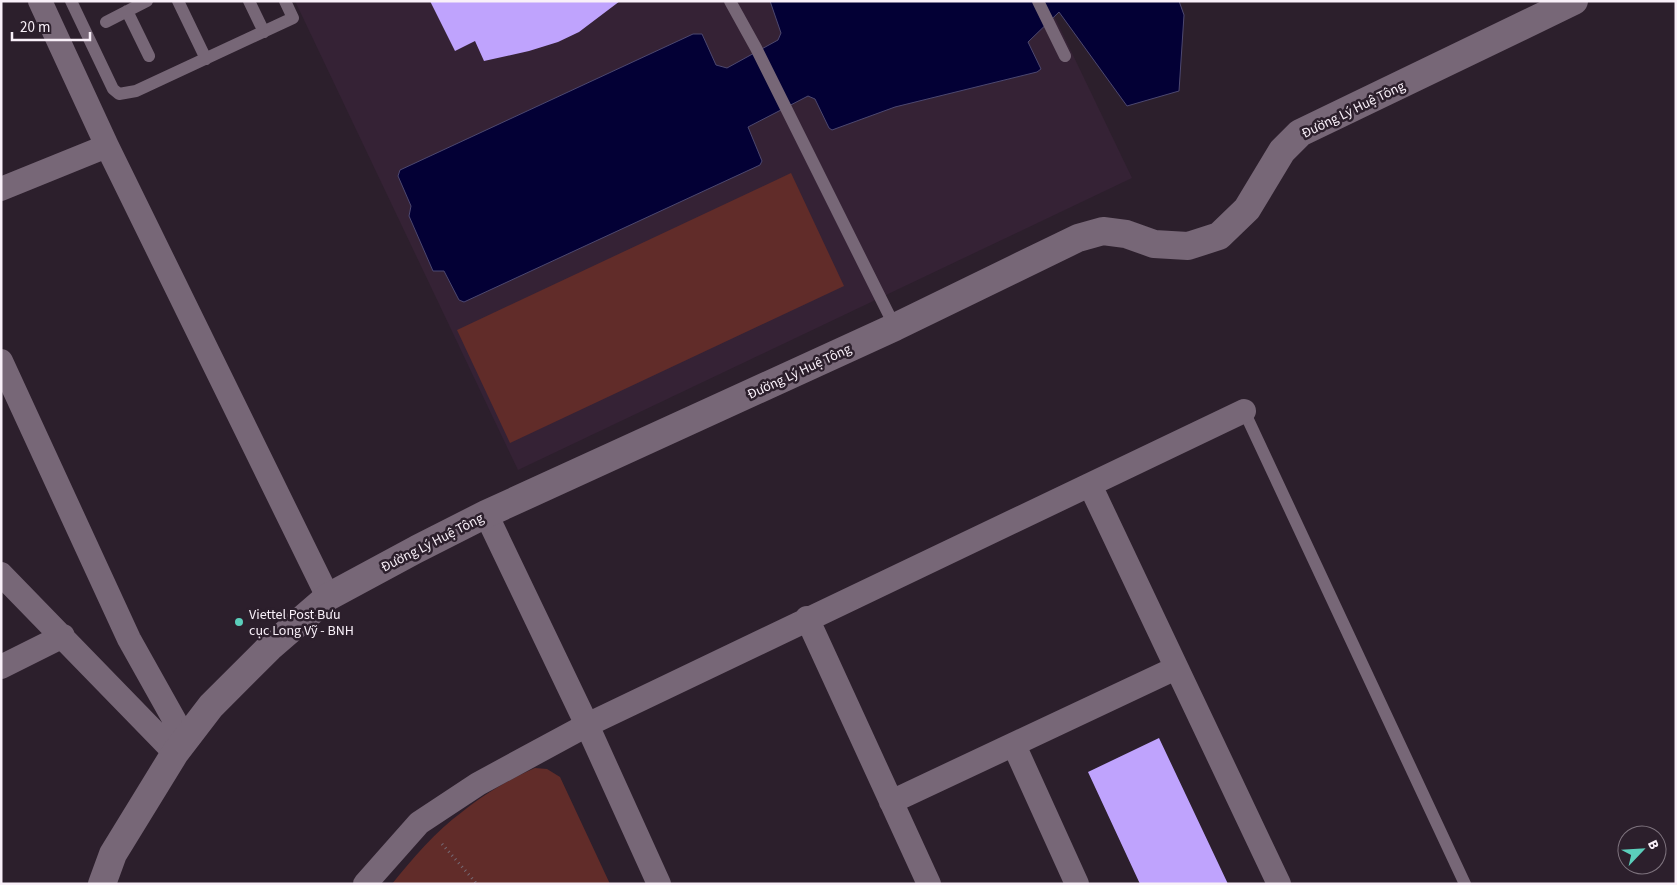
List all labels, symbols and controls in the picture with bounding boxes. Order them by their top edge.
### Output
scale bar [12,10,90,42]
text: 20 m [20,17,50,38]
street label: Đường Lý Huệ Tông [1298,76,1408,144]
street label: Đường Lý Huệ Tông [744,339,855,405]
street label: Đường Lý Huệ Tông [378,508,487,577]
place label: Viettel Post Bưu cục Long Vỹ - BNH [249,605,354,641]
marker: Viettel Post Bưu cục Long Vỹ - BNH [233,616,245,628]
north arrow [1617,825,1667,875]
text: B [1642,837,1664,853]

